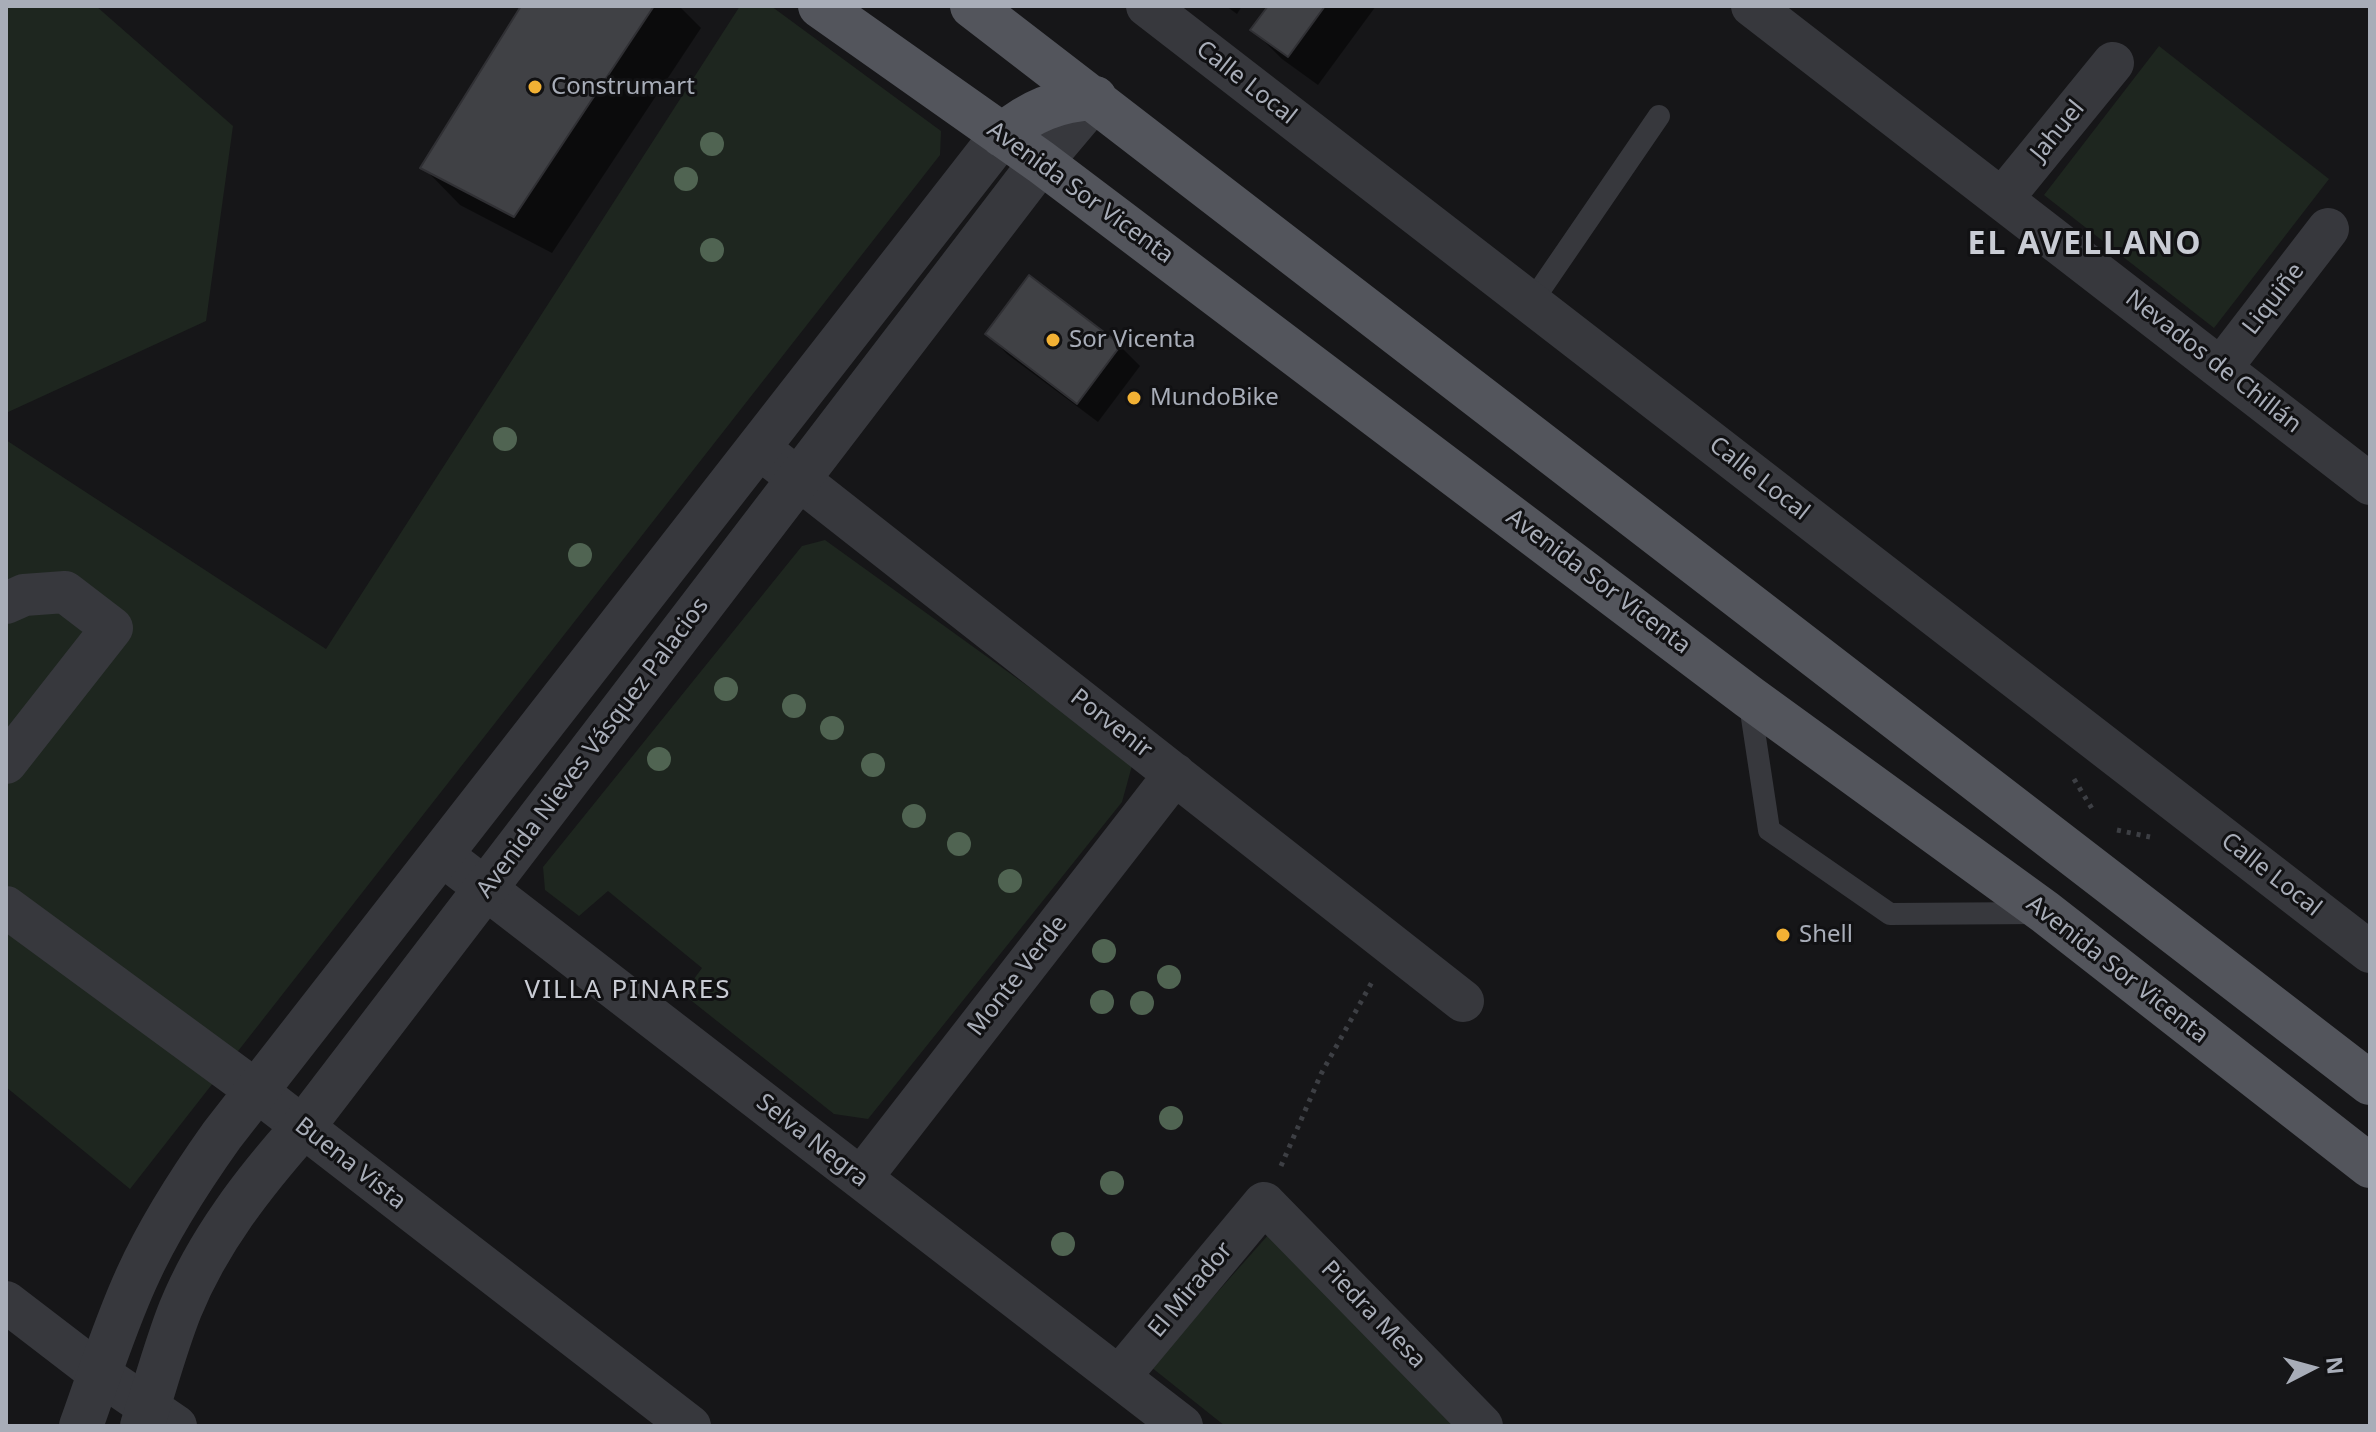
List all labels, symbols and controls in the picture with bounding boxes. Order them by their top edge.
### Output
street label: Calle Local [1190,35,1302,131]
place label: Construmart [551,73,695,101]
marker: Construmart [526,78,544,96]
street label: Jahuel [2025,95,2091,167]
street label: Avenida Sor Vicenta [981,116,1179,270]
district label: EL AVELLANO [1968,226,2202,264]
street label: Liquiñe [2237,257,2311,341]
street label: Nevados de Chillán [2119,284,2307,440]
place label: Sor Vicenta [1069,326,1195,354]
marker: Sor Vicenta [1044,331,1062,349]
place label: MundoBike [1150,384,1279,412]
marker: MundoBike [1125,389,1143,407]
street label: Calle Local [1703,431,1815,527]
street label: Avenida Sor Vicenta [1500,503,1696,661]
street label: Avenida Nieves Vásquez Palacios [471,592,715,904]
street label: Porvenir [1064,683,1158,765]
street label: Calle Local [2215,827,2327,923]
street label: Avenida Sor Vicenta [2020,890,2214,1050]
street label: Monte Verde [962,910,1074,1042]
place label: Shell [1799,921,1853,949]
marker: Shell [1774,926,1792,944]
district label: VILLA PINARES [525,975,731,1007]
street label: Selva Negra [750,1088,874,1194]
street label: Buena Vista [289,1112,411,1216]
street label: El Mirador [1143,1236,1239,1344]
street label: Piedra Mesa [1315,1255,1431,1375]
north arrow [2272,1328,2352,1408]
text: N [2320,1355,2352,1376]

